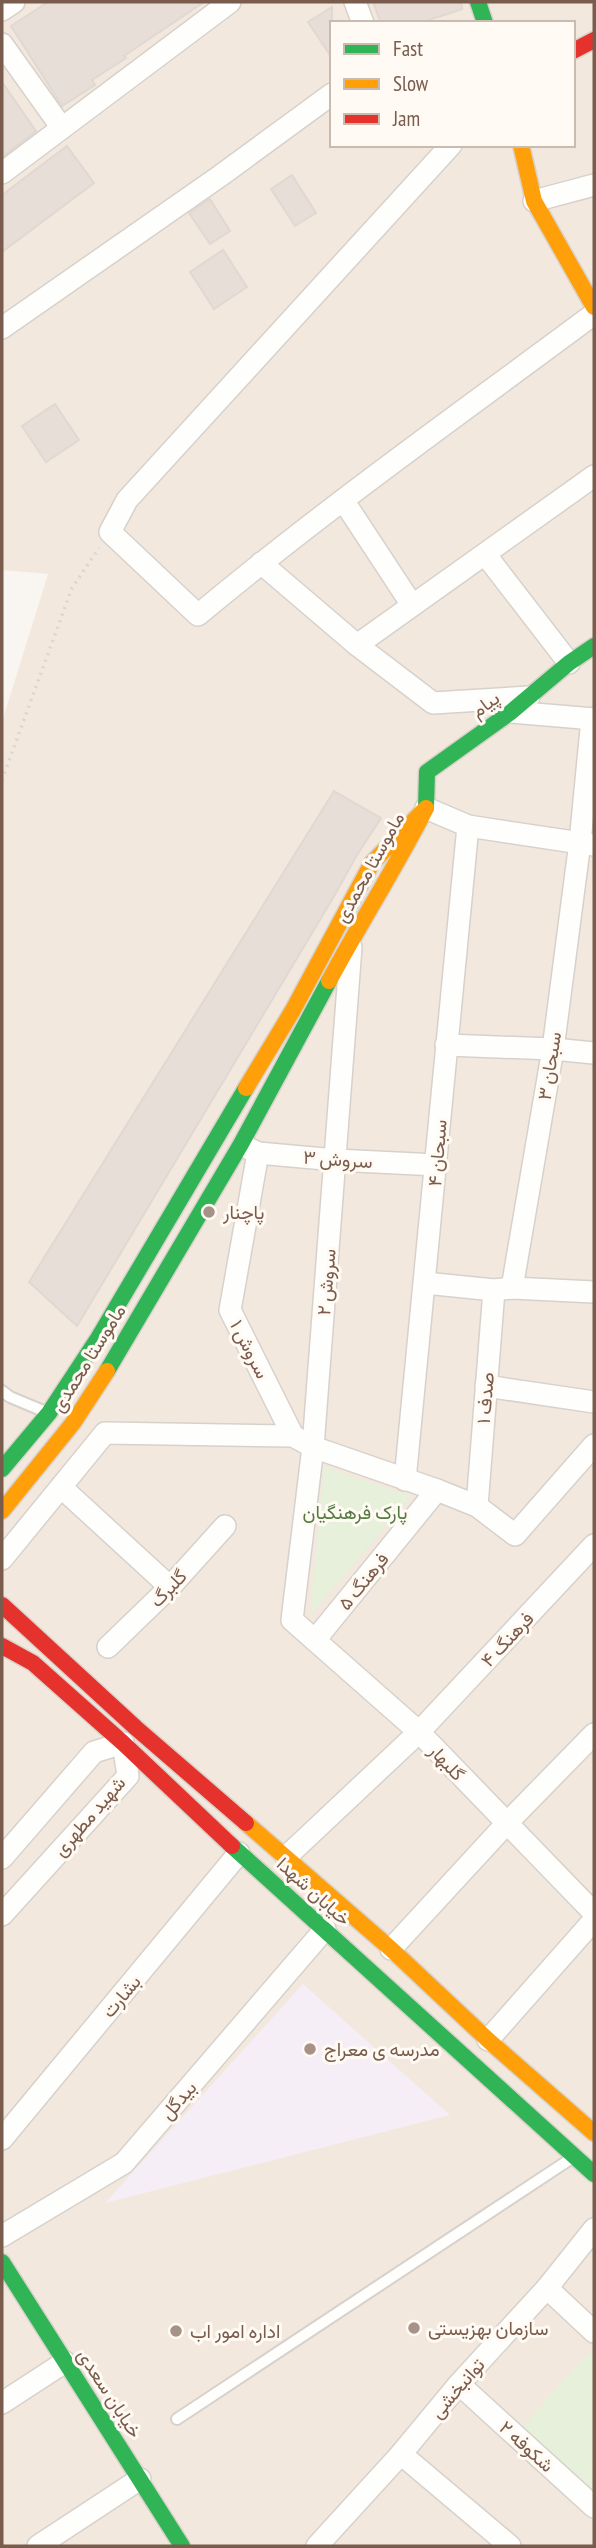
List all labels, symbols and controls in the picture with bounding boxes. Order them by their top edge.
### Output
legend [330,21,575,147]
text: Fast [393,35,423,62]
text: Slow [393,70,429,97]
text: Jam [392,105,420,132]
street label: پیام [466,686,505,724]
street label: ماموستا محمدی [329,808,409,926]
street label: سبحان ۳ [532,1030,566,1102]
street label: سبحان ۴ [422,1118,452,1188]
street label: سروش ۳ [303,1145,374,1173]
place label: پاچنار [222,1200,265,1226]
marker: پاچنار [201,1204,217,1220]
street label: سروش ۲ [311,1248,341,1316]
street label: ماموستا محمدی [45,1300,131,1416]
street label: سروش ۱ [225,1316,275,1382]
street label: صدف ۱ [471,1371,499,1425]
park label: پارک فرهنگیان [303,1500,407,1526]
street label: فرهنگ ۵ [332,1547,394,1615]
street label: گلبرگ [144,1564,192,1612]
street label: فرهنگ ۴ [475,1606,539,1672]
street label: گلبهار [423,1738,470,1786]
street label: شهید مطهری [48,1771,130,1861]
street label: خیابان شهدا [272,1852,356,1930]
street label: بشارت [96,1970,146,2022]
place label: مدرسه ی معراج [324,2037,440,2062]
marker: مدرسه ی معراج [302,2041,318,2057]
street label: بیدگل [155,2076,201,2124]
place label: سازمان بهزیستی [428,2316,548,2340]
place label: اداره امور اب [190,2319,280,2343]
marker: سازمان بهزیستی [406,2320,422,2336]
marker: اداره امور اب [168,2323,184,2339]
street label: خیابان سعدی [72,2344,148,2442]
street label: توانبخشی [424,2353,490,2423]
street label: شکوفه ۲ [495,2415,559,2477]

